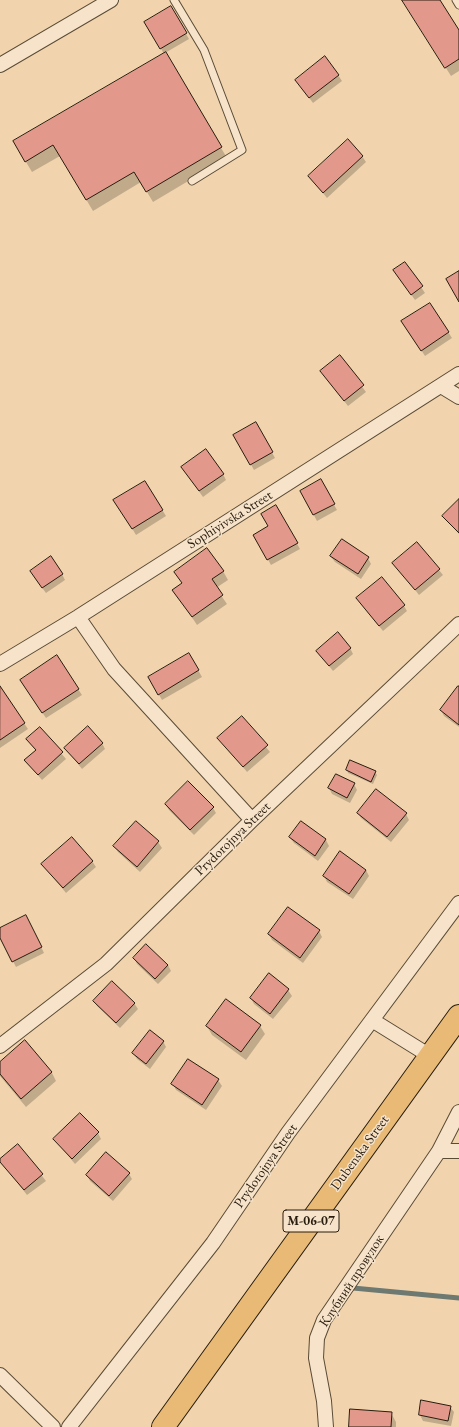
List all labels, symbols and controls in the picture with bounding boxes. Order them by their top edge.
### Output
street label: Sophiyivska Street [184,487,276,553]
street label: Prydorojnya Street [192,799,274,879]
street label: Dubenska Street [327,1112,393,1194]
street label: Prydorojnya Street [231,1121,301,1211]
road number: М-06-07 [283,1210,339,1232]
street label: Клубний провулок [316,1232,388,1330]

